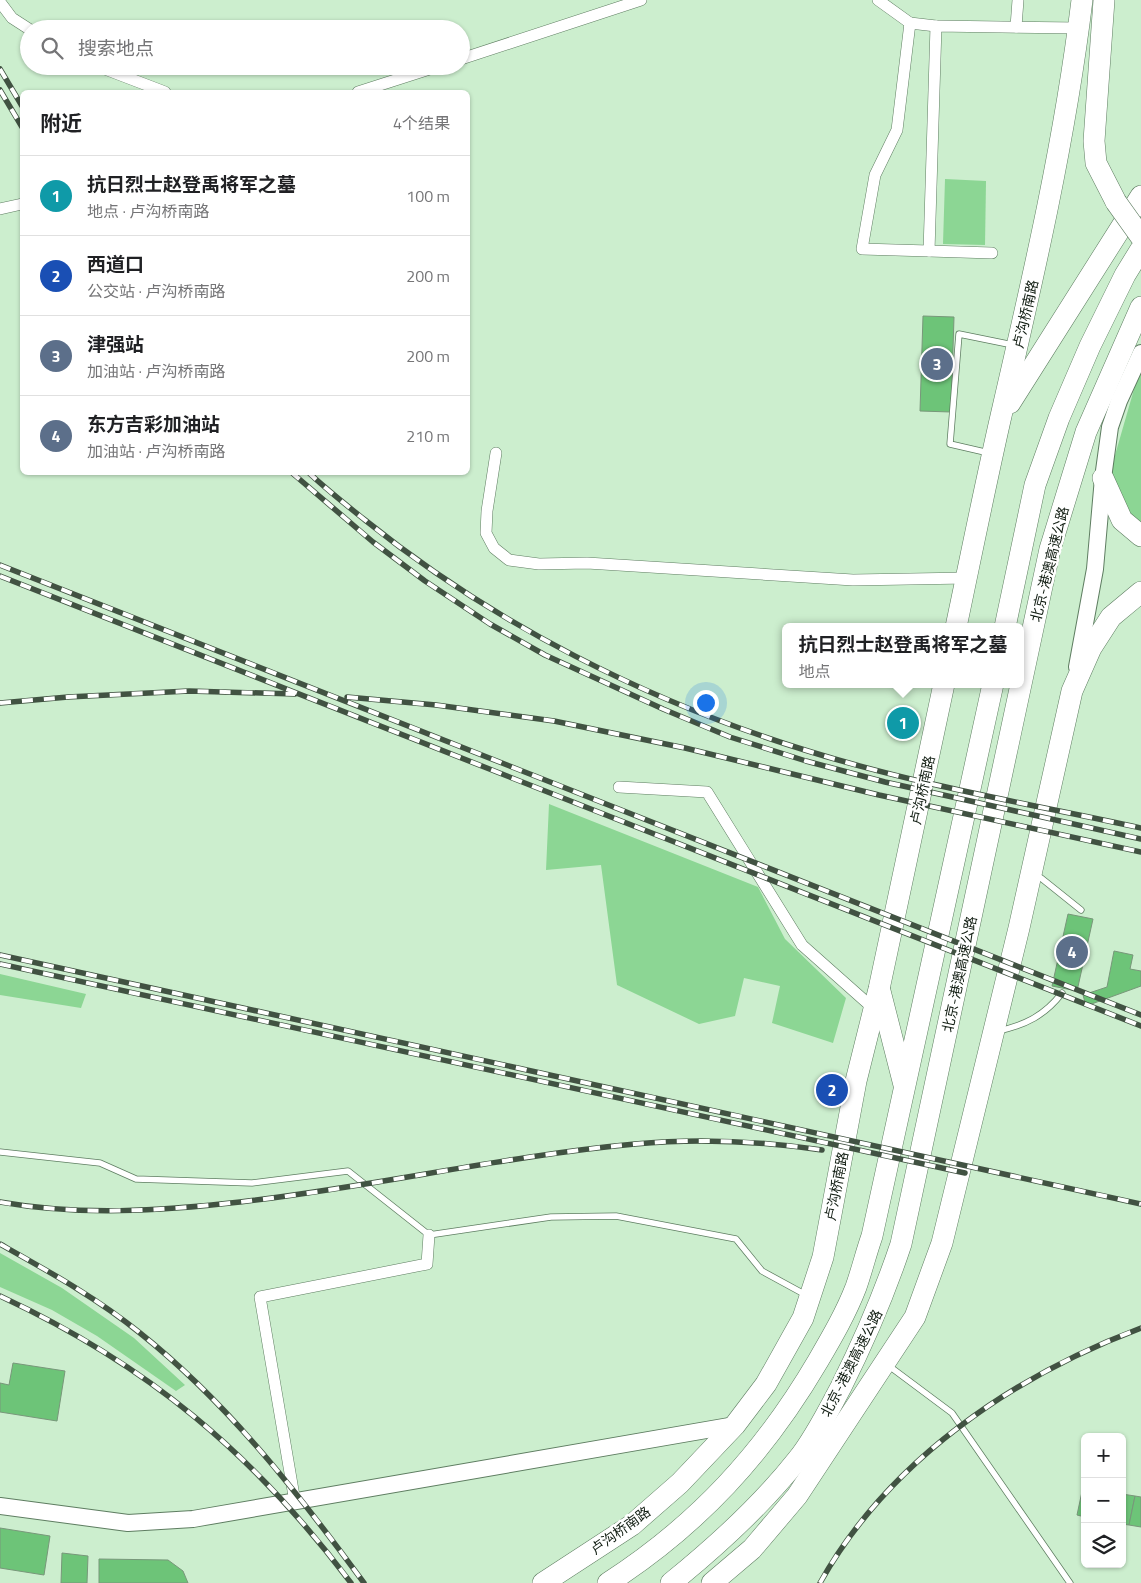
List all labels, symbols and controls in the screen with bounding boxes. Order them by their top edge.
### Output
search box [20,20,470,75]
text: 搜索地点 [78,33,154,62]
icon: search [38,34,66,62]
text: 附近 [40,107,82,139]
text: 4个结果 [393,111,450,135]
text: 抗日烈士赵登禹将军之墓 [87,169,296,198]
text: 1 [52,184,60,208]
text: 100 m [406,184,450,208]
text: 地点 · 卢沟桥南路 [87,199,210,223]
text: 西道口 [87,249,144,278]
text: 2 [52,264,60,288]
text: 200 m [406,264,450,288]
street label: 卢沟桥南路 [1007,278,1043,350]
text: 公交站 · 卢沟桥南路 [87,279,226,303]
text: 津强站 [87,329,144,358]
text: 3 [52,344,60,368]
text: 200 m [406,344,450,368]
pin: 3 [921,345,953,383]
text: 加油站 · 卢沟桥南路 [87,359,226,383]
text: 东方吉彩加油站 [87,409,220,438]
text: 4 [52,424,60,448]
text: 210 m [406,424,450,448]
text: 加油站 · 卢沟桥南路 [87,439,226,463]
street label: 北京-港澳高速公路 [1025,504,1073,624]
popup [782,623,1024,688]
text: 抗日烈士赵登禹将军之墓 [798,629,1008,658]
text: 地点 [798,659,831,683]
your location [693,690,719,716]
pin: 1 [887,704,919,742]
street label: 卢沟桥南路 [904,754,940,826]
street label: 北京-港澳高速公路 [936,914,982,1034]
pin: 4 [1056,933,1088,971]
pin: 2 [816,1071,848,1109]
street label: 卢沟桥南路 [819,1150,853,1222]
street label: 北京-港澳高速公路 [815,1306,887,1420]
map controls [1081,1433,1126,1568]
button: + [1081,1433,1126,1478]
button: − [1081,1478,1126,1523]
street label: 卢沟桥南路 [586,1501,654,1559]
button: layers [1081,1523,1126,1568]

